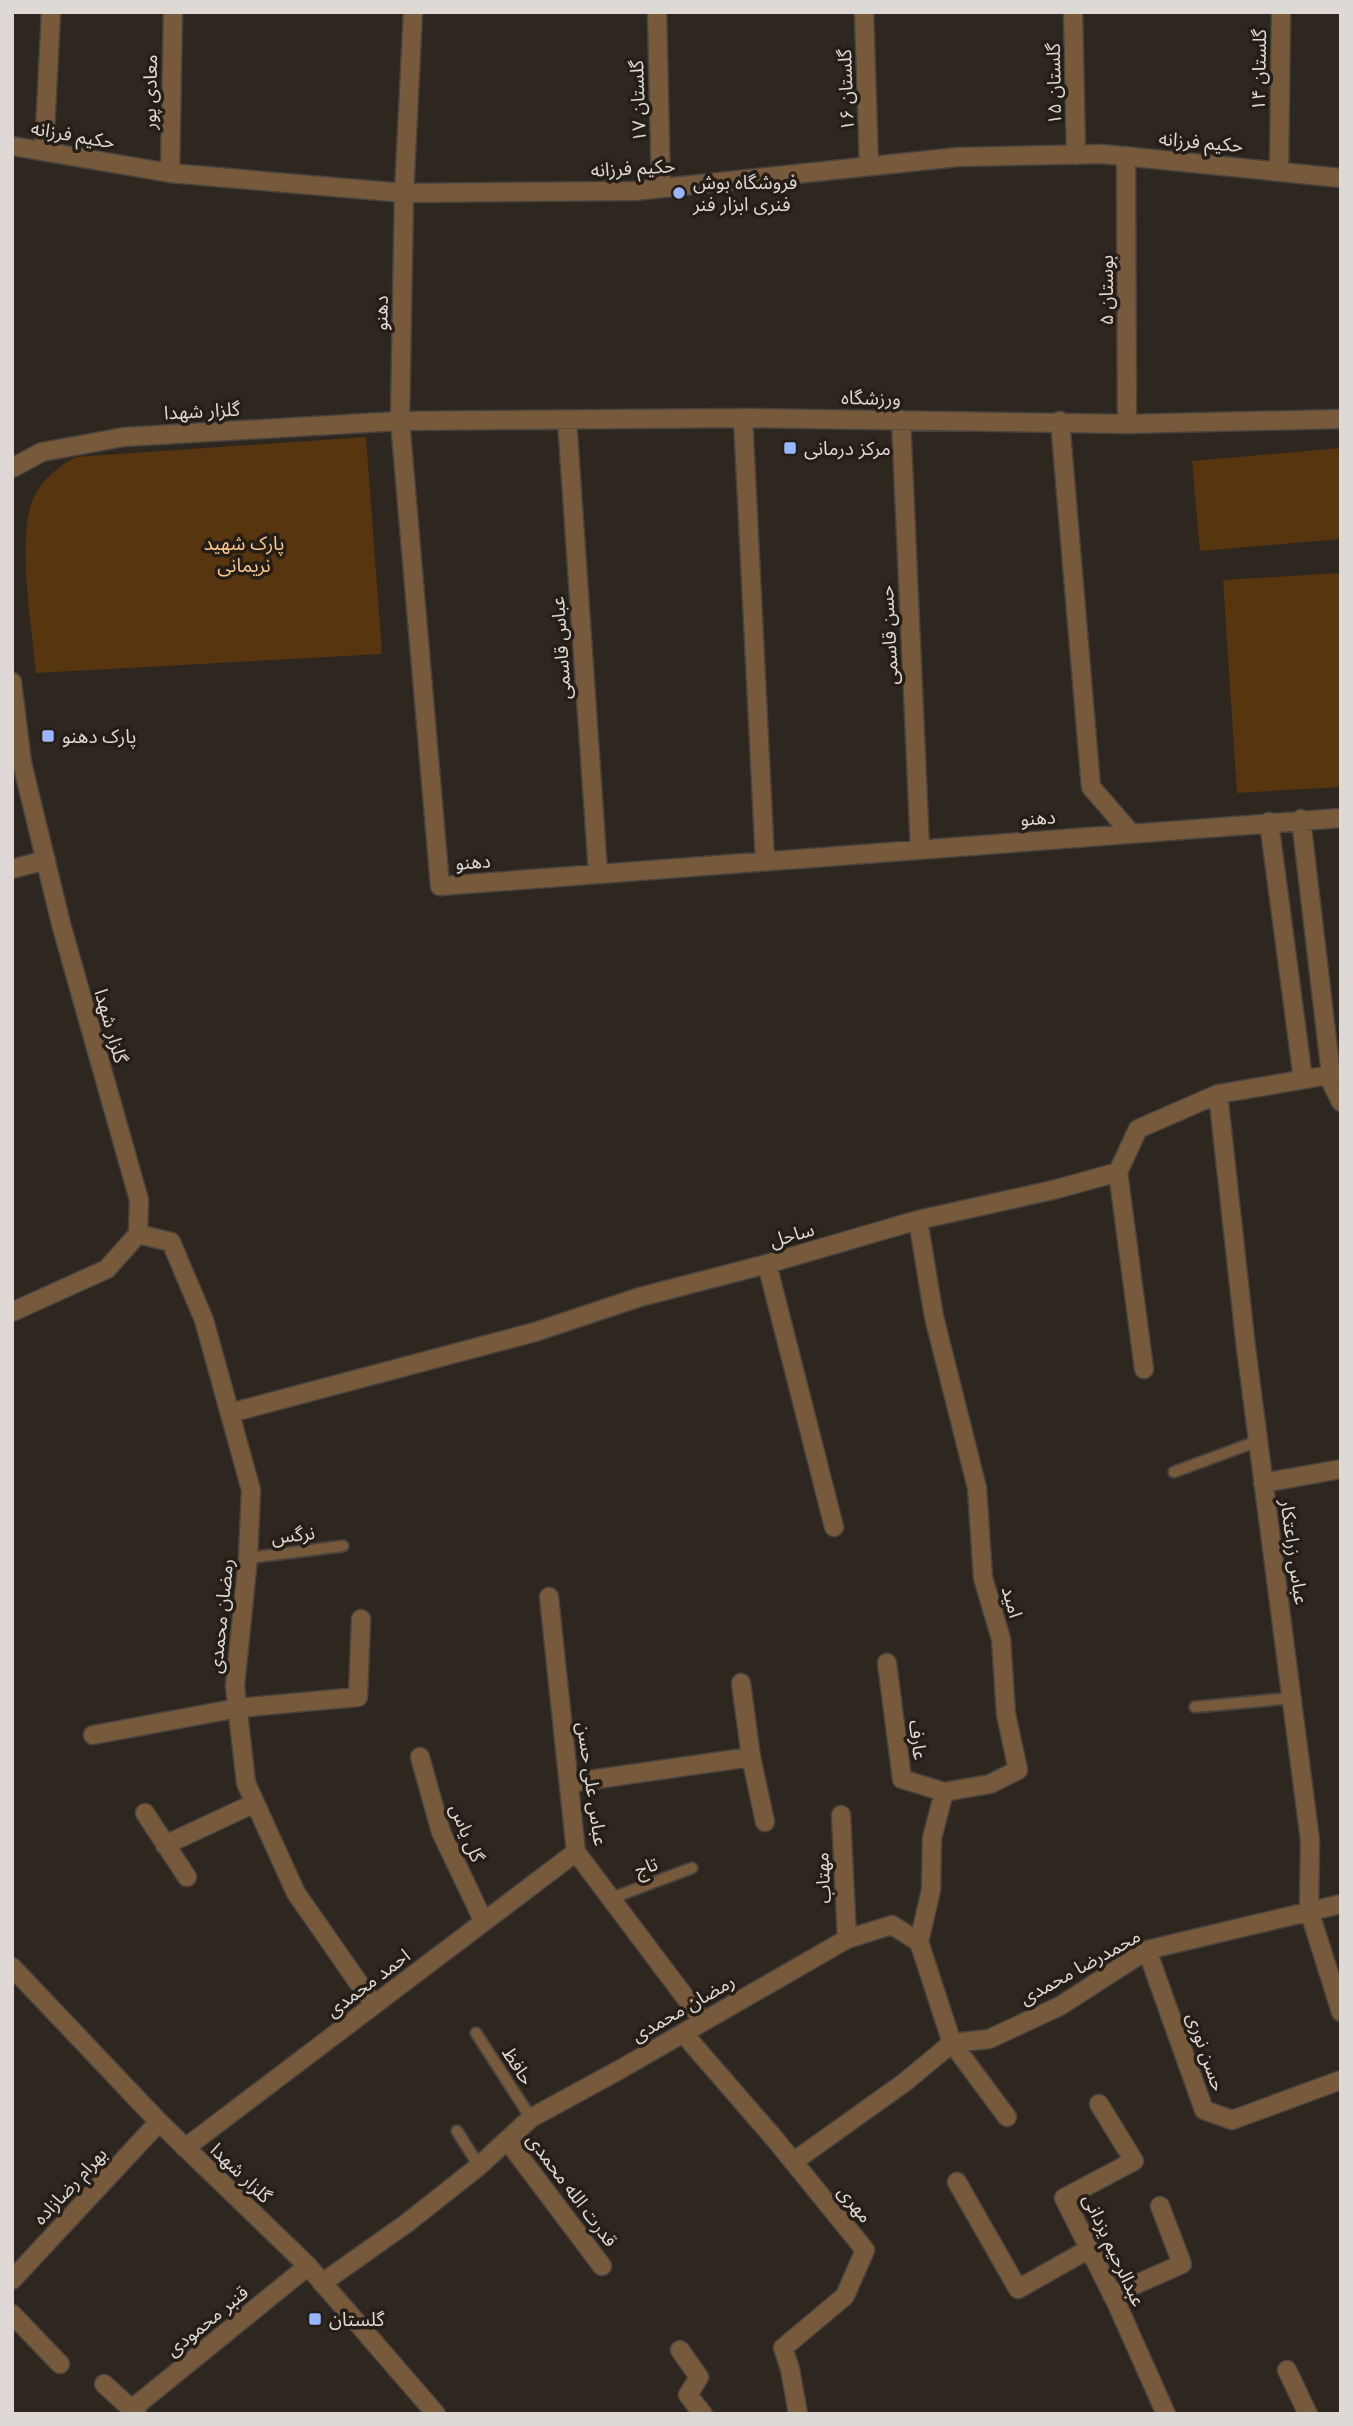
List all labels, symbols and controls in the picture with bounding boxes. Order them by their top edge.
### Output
street label: گلستان ۱۴ [1246,28,1272,111]
street label: گلستان ۱۵ [1041,42,1067,125]
street label: گلستان ۱۶ [832,47,860,131]
street label: معادی پور [137,54,163,131]
street label: گلستان ۱۷ [624,58,652,142]
street label: حکیم فرزانه [29,115,117,157]
street label: حکیم فرزانه [1157,126,1244,160]
street label: حکیم فرزانه [590,153,676,185]
place label: فروشگاه بوش فنری ابزار فنر [692,170,797,217]
marker: فروشگاه بوش فنری ابزار فنر [671,185,687,201]
street label: بوستان ۵ [1094,255,1119,325]
street label: دهنو [368,295,394,331]
street label: ورزشگاه [841,385,901,411]
street label: گلزار شهدا [163,396,242,425]
place label: مرکز درمانی [804,436,891,461]
marker: مرکز درمانی [782,440,798,456]
park label: پارک شهید نریمانی [204,531,284,578]
street label: حسن قاسمی [874,584,904,686]
street label: عباس قاسمی [545,596,577,700]
place label: پارک دهنو [62,724,136,749]
marker: پارک دهنو [40,728,56,744]
street label: دهنو [1019,804,1057,832]
street label: دهنو [454,848,492,876]
street label: گلزار شهدا [88,986,134,1067]
street label: ساحل [767,1217,817,1253]
street label: عباس زراعتکار [1274,1497,1314,1606]
street label: نرگس [270,1520,316,1550]
street label: رمضان محمدی [203,1557,239,1675]
street label: امید [996,1583,1028,1621]
street label: عارف [903,1719,933,1761]
street label: عباس علی حسن [571,1720,613,1848]
street label: گل یاس [444,1800,490,1867]
street label: تاج [631,1851,662,1884]
street label: مهتاب [809,1852,837,1904]
street label: محمدرضا محمدی [1015,1923,1145,2011]
street label: احمد محمدی [321,1943,415,2023]
street label: رمضان محمدی [627,1968,739,2048]
street label: حسن نوری [1181,2009,1231,2095]
street label: حافظ [496,2042,540,2090]
street label: قدرت الله محمدی [521,2128,623,2252]
street label: گلزار شهدا [205,2138,278,2209]
street label: بهرام رضازاده [28,2142,114,2231]
street label: مهری [832,2180,878,2228]
street label: عبدالرحیم یزدانی [1075,2190,1151,2311]
street label: قنبر محمودی [160,2280,254,2362]
place label: گلستان [329,2307,385,2332]
marker: گلستان [307,2311,323,2327]

